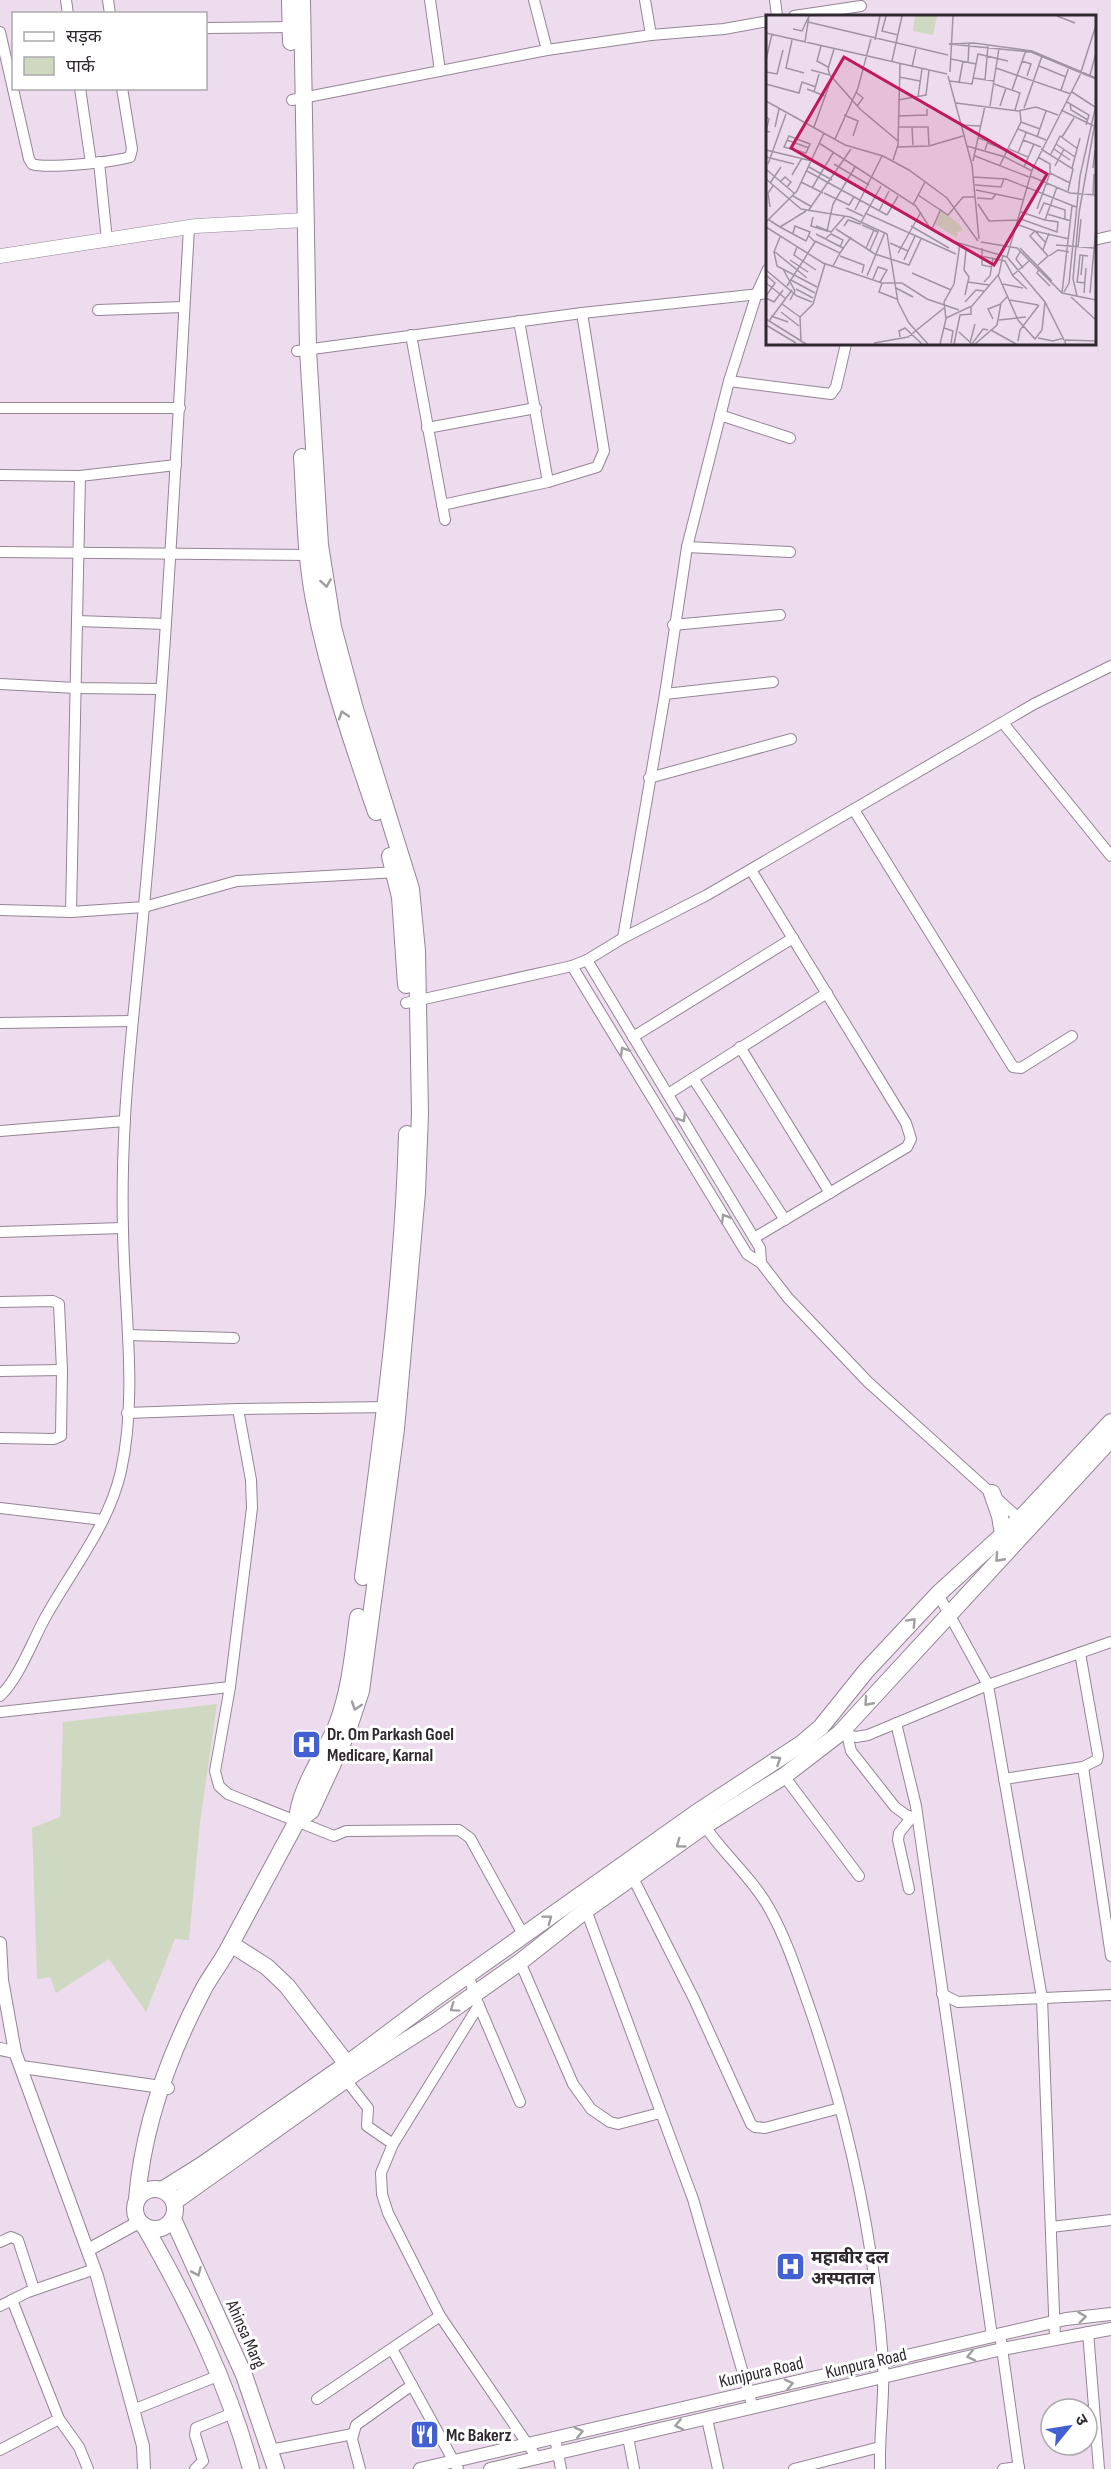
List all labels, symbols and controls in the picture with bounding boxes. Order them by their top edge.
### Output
legend [12,12,207,90]
inset map [766,15,1096,345]
text: सड़क [66,26,103,47]
text: पार्क [66,55,96,77]
one-way arrow [320,578,332,587]
one-way arrow [338,710,350,721]
one-way arrow [619,1047,631,1057]
one-way arrow [675,1112,686,1122]
one-way arrow [721,1214,733,1224]
one-way arrow [995,1551,1006,1562]
one-way arrow [905,1618,916,1629]
one-way arrow [864,1695,875,1706]
one-way arrow [351,1700,363,1711]
place label: Dr. Om Parkash Goel Medicare, Karnal [327,1724,454,1766]
hospital icon: Dr. Om Parkash Goel Medicare, Karnal [290,1728,322,1760]
one-way arrow [771,1756,781,1768]
one-way arrow [675,1837,686,1848]
one-way arrow [541,1915,552,1926]
one-way arrow [450,2001,461,2012]
place label: महाबीर दल अस्पताल [811,2247,890,2289]
hospital icon: महाबीर दल अस्पताल [774,2251,806,2283]
one-way arrow [189,2266,201,2277]
street label: Ahinsa Marg [221,2296,270,2372]
one-way arrow [1077,2312,1086,2324]
street label: Kunpura Road [823,2344,909,2383]
one-way arrow [967,2349,977,2362]
street label: Kunjpura Road [717,2353,805,2392]
one-way arrow [784,2378,794,2391]
north arrow [1039,2397,1099,2457]
text: उ [1070,2411,1092,2430]
one-way arrow [674,2418,684,2431]
restaurant icon: Mc Bakerz [409,2419,441,2451]
place label: Mc Bakerz [446,2425,511,2446]
one-way arrow [574,2427,584,2440]

